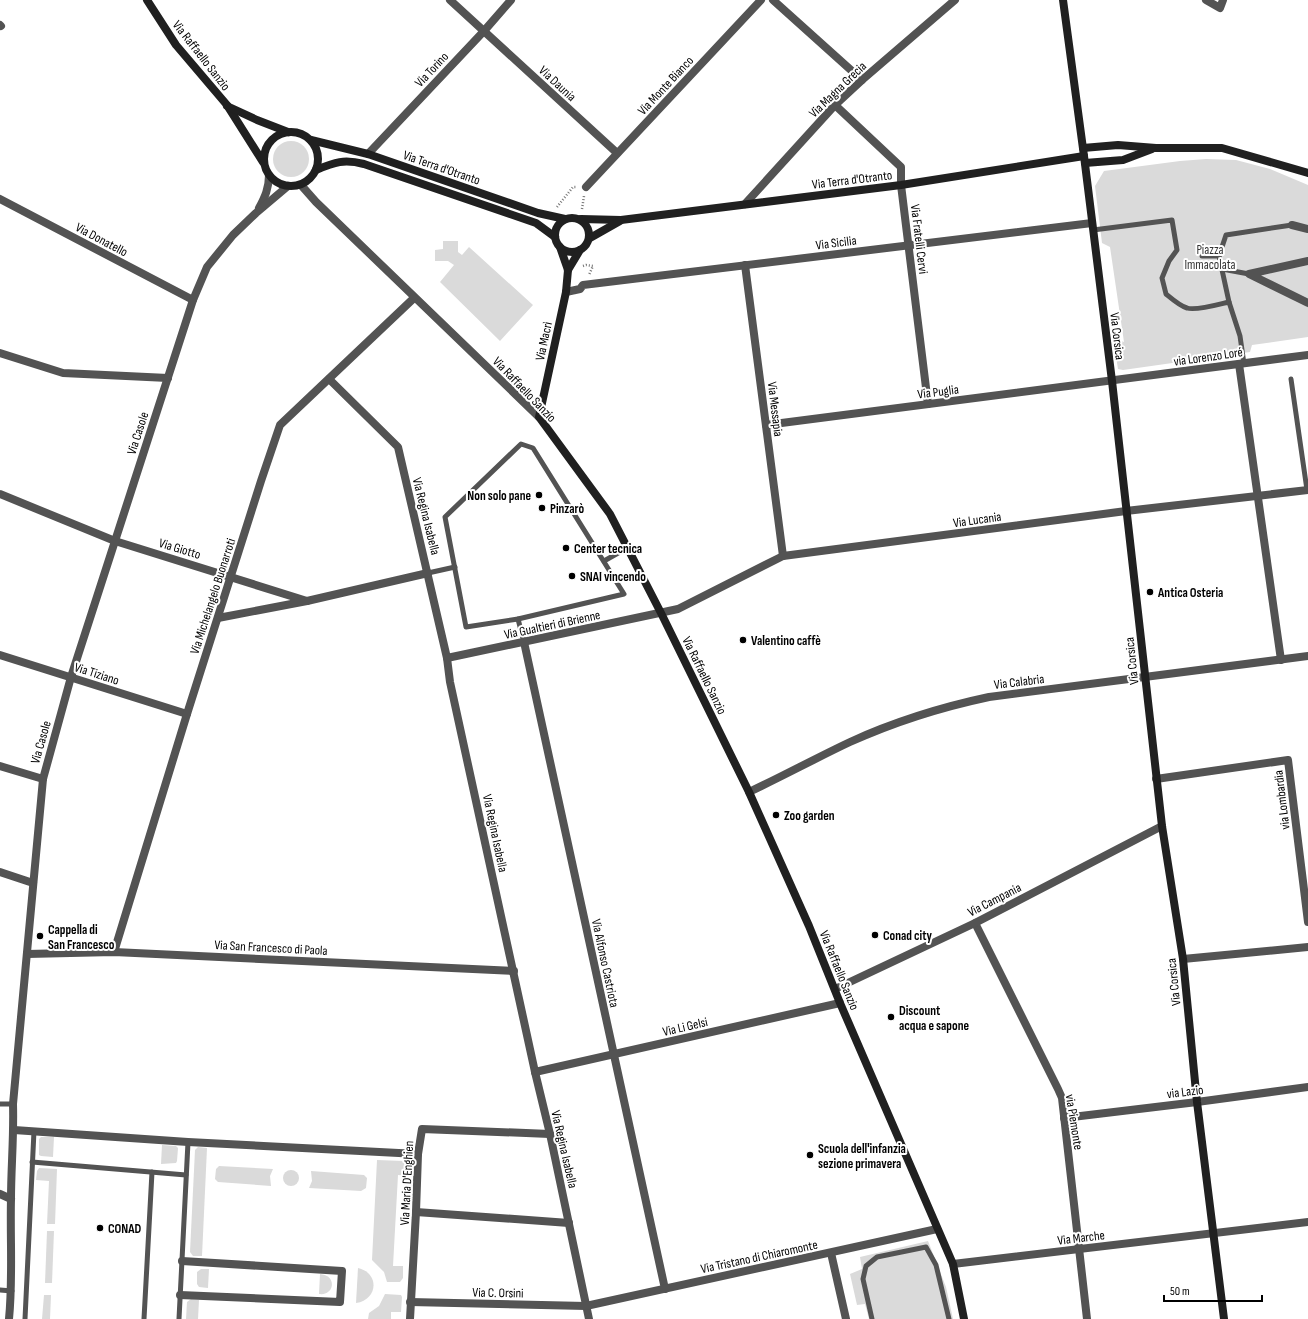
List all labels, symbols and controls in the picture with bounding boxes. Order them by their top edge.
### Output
street label: Via Raffaello Sanzio [169,17,234,94]
street label: Via Torino [411,49,452,91]
street label: Via Monte Bianco [634,53,697,118]
street label: Via Magna Grecia [806,58,870,121]
street label: Via Daunia [535,63,579,105]
street label: Via Terra d'Otranto [401,147,482,189]
street label: Via Terra d'Otranto [811,167,893,193]
street label: Via Fratelli Cervi [907,203,931,275]
street label: Via Donatello [73,219,130,260]
street label: Via Sicilia [815,233,857,253]
park label: Piazza Immacolata [1184,242,1236,273]
street label: Via Corsica [1106,312,1128,361]
street label: Via Macrì [532,320,556,362]
street label: via Lorenzo Loré [1173,344,1244,370]
street label: Via Raffaello Sanzio [489,354,559,426]
street label: Via Messapia [764,381,786,438]
street label: Via Puglia [917,382,960,402]
street label: Via Casole [124,410,152,457]
street label: Via Regina Isabella [409,476,443,557]
place label: Non solo pane [467,488,531,504]
marker: Non solo pane [534,490,544,500]
place label: Pinzarò [550,501,584,517]
marker: Pinzarò [537,503,547,513]
street label: Via Lucania [952,509,1002,531]
street label: Via Giotto [157,535,203,563]
street label: Via Michelangelo Buonarroti [187,536,239,656]
place label: Center tecnica [574,541,642,557]
marker: Center tecnica [561,543,571,553]
place label: SNAI vincendo [580,569,646,585]
marker: SNAI vincendo [567,571,577,581]
place label: Antica Osteria [1157,585,1223,601]
marker: Antica Osteria [1145,587,1155,597]
street label: Via Gualtieri di Brienne [503,607,602,643]
place label: Valentino caffè [751,633,821,649]
street label: Via Raffaello Sanzio [678,634,730,717]
marker: Valentino caffè [738,635,748,645]
street label: Via Corsica [1122,636,1142,685]
street label: Via Tiziano [72,659,121,689]
street label: Via Calabria [993,671,1045,693]
street label: Via Casole [27,719,55,766]
street label: via Lombardia [1270,769,1294,830]
street label: Via Regina Isabella [479,793,511,874]
place label: Zoo garden [784,808,835,824]
marker: Zoo garden [771,810,781,820]
street label: Via Campania [965,880,1024,920]
street label: Via Alfonso Castriota [588,917,622,1009]
place label: Cappella di San Francesco [48,922,115,953]
street label: Via Raffaello Sanzio [816,928,862,1013]
place label: Conad city [883,928,933,944]
marker: Conad city [870,930,880,940]
marker: Cappella di San Francesco [35,931,45,941]
street label: Via San Francesco di Paola [214,937,328,959]
street label: Via Corsica [1164,957,1184,1006]
place label: Discount acqua e sapone [899,1003,969,1034]
marker: Discount acqua e sapone [886,1012,896,1022]
street label: Via Li Gelsi [661,1014,709,1040]
street label: via Lazio [1166,1082,1204,1102]
street label: via Piemonte [1062,1093,1086,1151]
street label: Via Regina Isabella [547,1109,581,1190]
street label: Via Maria D'Enghien [397,1140,417,1226]
place label: Scuola dell'infanzia sezione primavera [818,1141,906,1172]
marker: Scuola dell'infanzia sezione primavera [805,1150,815,1160]
place label: CONAD [108,1221,141,1237]
marker: CONAD [95,1223,105,1233]
street label: Via Marche [1057,1227,1106,1249]
street label: Via Tristano di Chiaromonte [699,1237,819,1277]
scale bar [1164,1277,1262,1303]
text: 50 m [1170,1284,1190,1299]
street label: Via C. Orsini [472,1285,524,1301]

